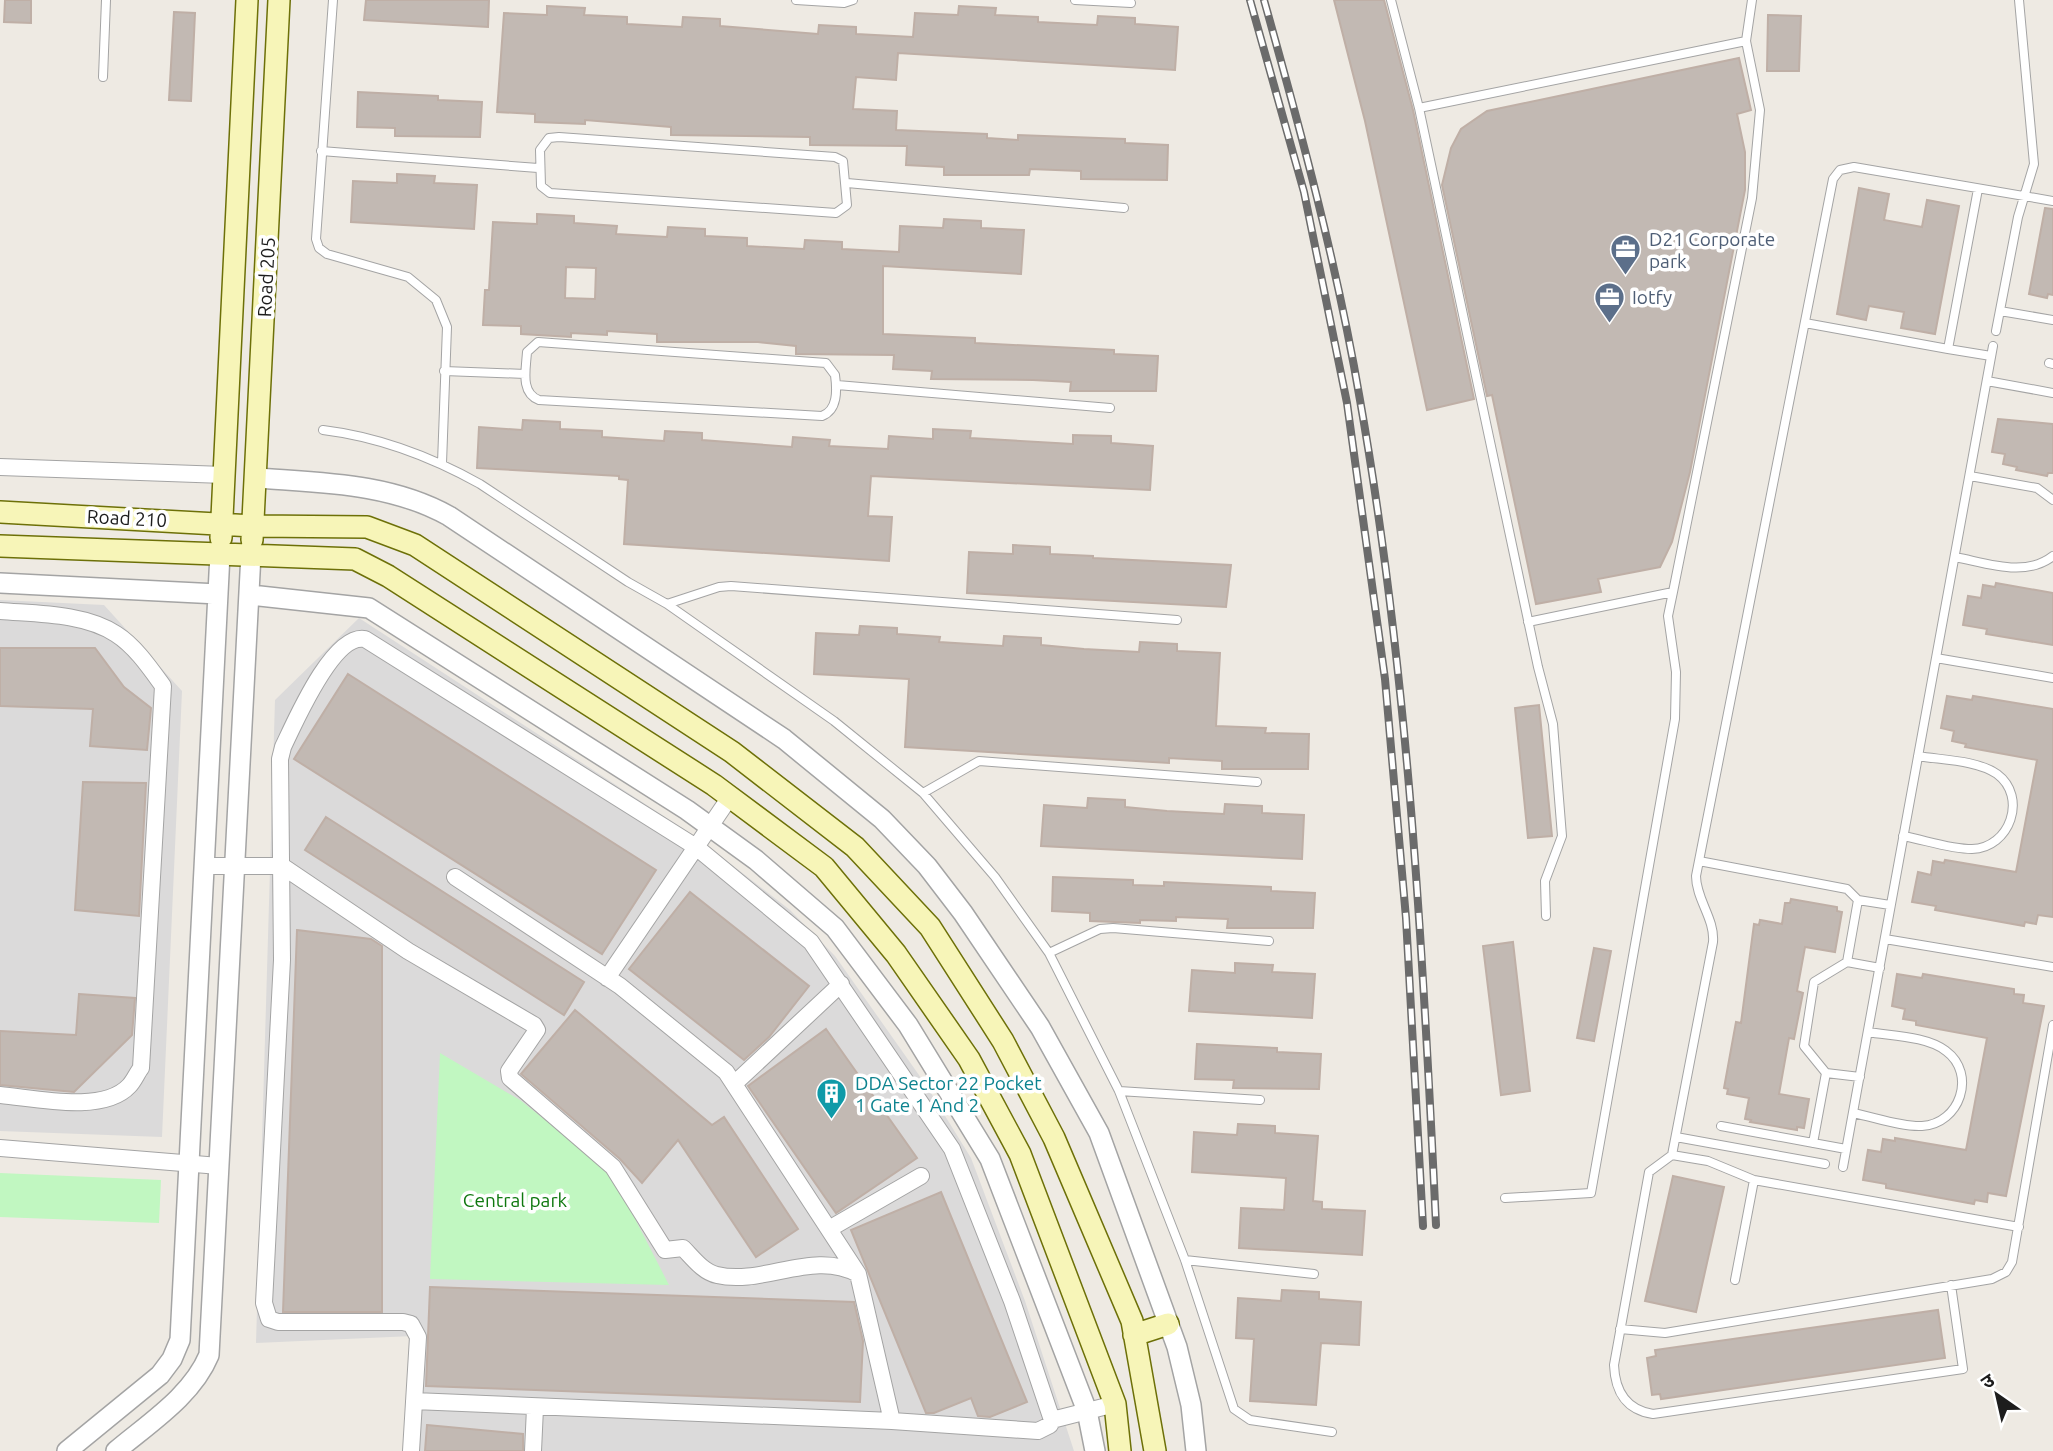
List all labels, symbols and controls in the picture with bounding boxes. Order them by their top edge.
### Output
place label: D21 Corporate park [1649,228,1775,272]
office icon: D21 Corporate park [1609,233,1643,277]
street label: Road 205 [253,236,279,318]
office icon: Iotfy [1592,280,1626,324]
place label: Iotfy [1632,286,1672,308]
street label: Road 210 [86,505,168,531]
place label: DDA Sector 22 Pocket 1 Gate 1 And 2 [855,1072,1042,1116]
building icon: DDA Sector 22 Pocket 1 Gate 1 And 2 [815,1077,849,1121]
park label: Central park [463,1189,568,1211]
north arrow [1962,1360,2032,1430]
text: उ [1977,1368,1999,1393]

